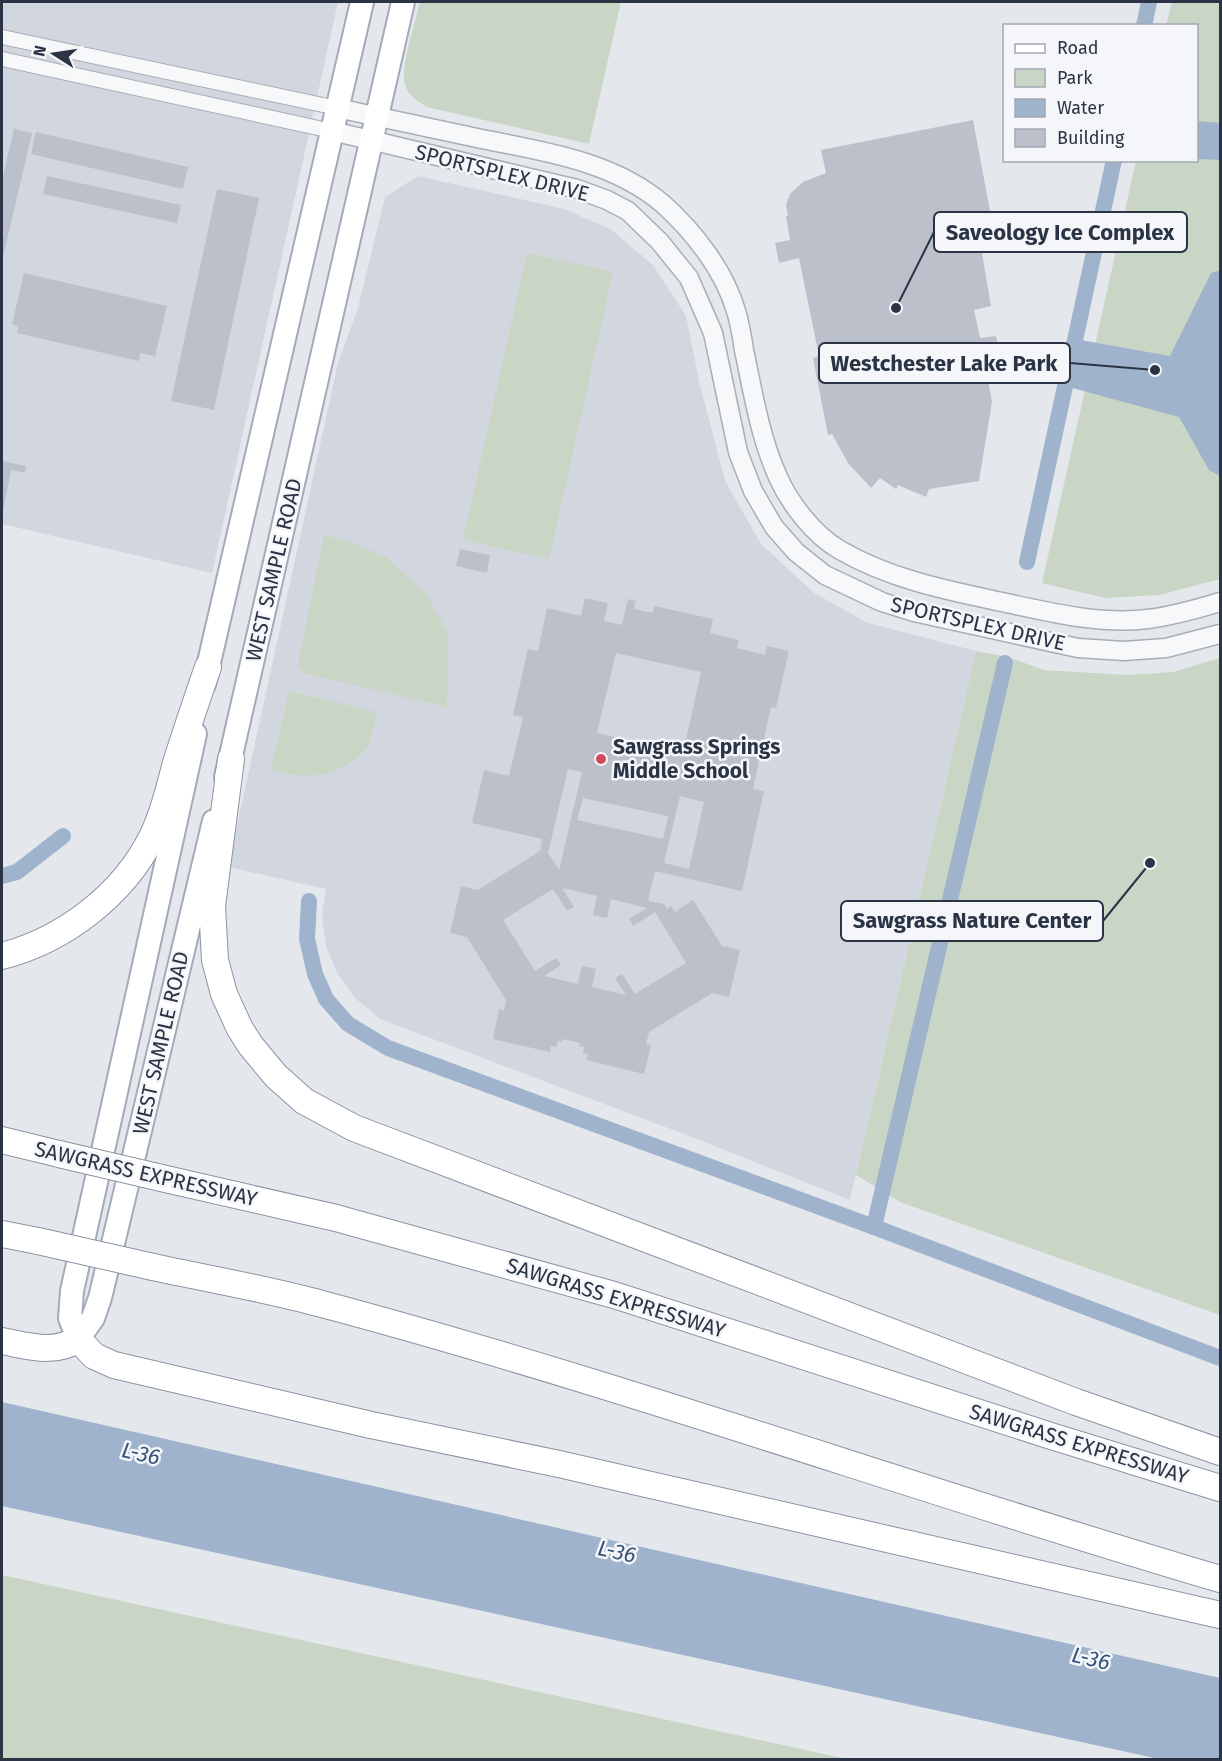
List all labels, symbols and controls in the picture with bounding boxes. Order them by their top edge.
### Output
north arrow [24,24,84,84]
legend [1003,24,1198,162]
text: Road [1057,37,1099,59]
text: N [29,44,50,58]
text: Park [1057,67,1093,89]
text: Water [1057,97,1104,119]
text: Building [1057,127,1125,149]
street label: SPORTSPLEX DRIVE [412,139,592,207]
callout: Saveology Ice Complex [934,212,1187,252]
text: Saveology Ice Complex [946,219,1175,246]
callout: Westchester Lake Park [819,343,1070,383]
text: Westchester Lake Park [831,350,1058,377]
street label: WEST SAMPLE ROAD [240,476,308,664]
street label: SPORTSPLEX DRIVE [888,591,1068,657]
place label: Sawgrass Springs Middle School [613,734,780,784]
marker: Sawgrass Springs Middle School [594,752,608,766]
callout: Sawgrass Nature Center [841,901,1103,941]
text: Sawgrass Nature Center [853,907,1092,934]
street label: WEST SAMPLE ROAD [127,949,195,1137]
street label: SAWGRASS EXPRESSWAY [32,1136,260,1212]
street label: SAWGRASS EXPRESSWAY [503,1252,729,1344]
street label: SAWGRASS EXPRESSWAY [966,1398,1192,1490]
water label: L-36 [119,1436,163,1471]
water label: L-36 [595,1534,639,1569]
water label: L-36 [1069,1641,1113,1676]

